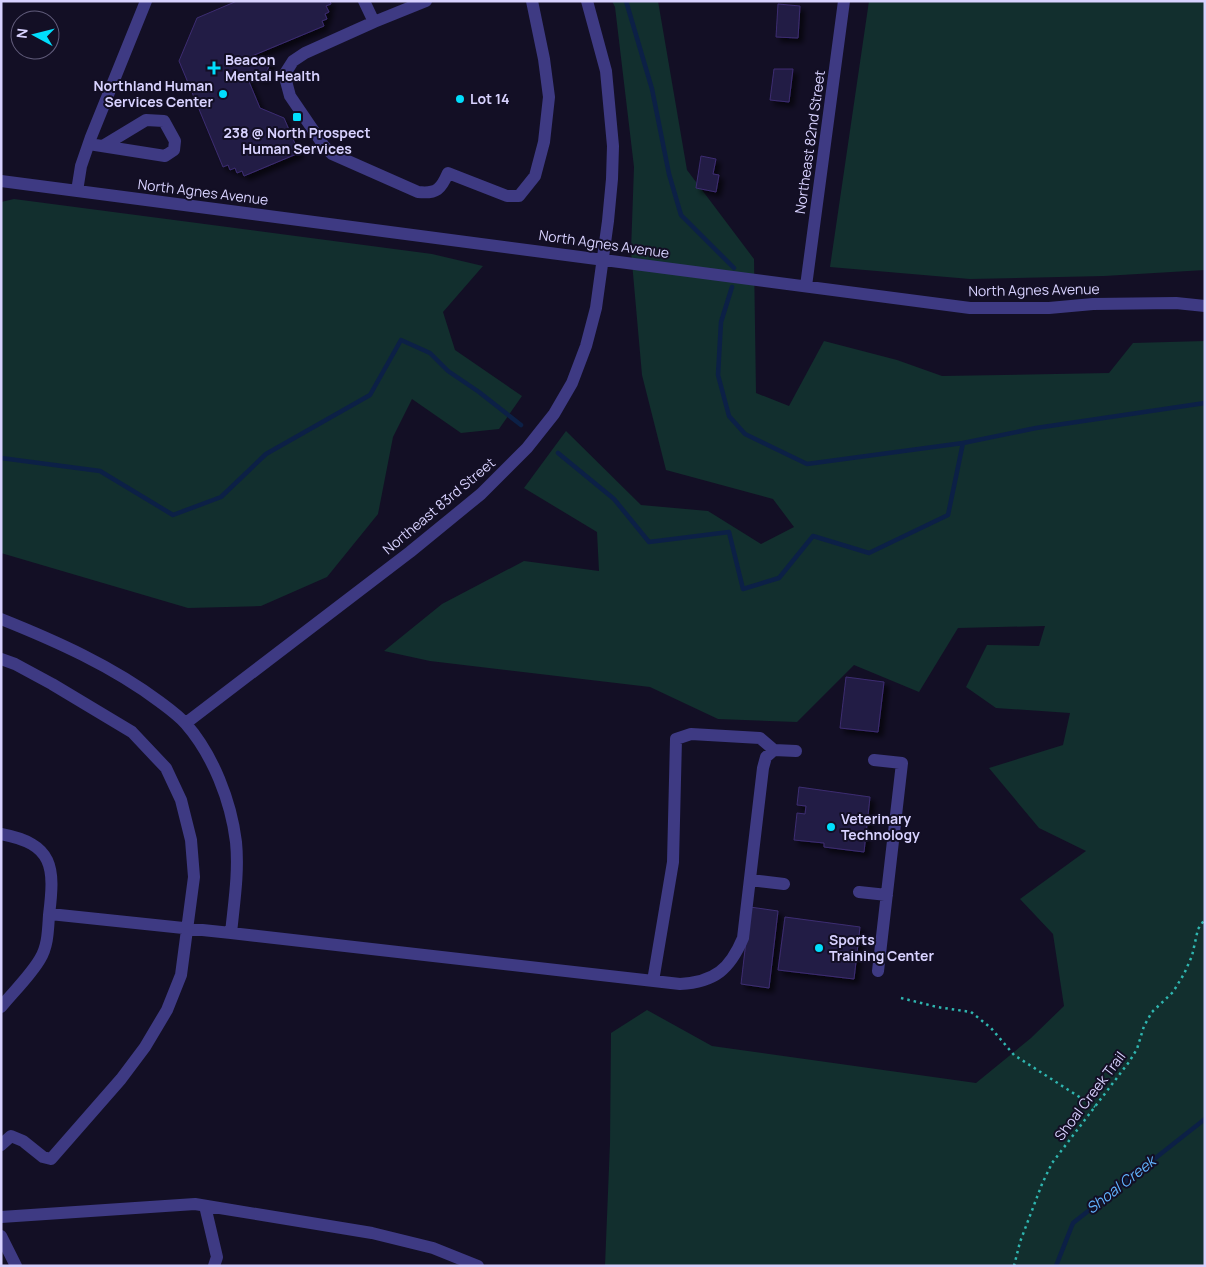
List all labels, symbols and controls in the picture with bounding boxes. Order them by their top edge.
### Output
north arrow [10,10,60,60]
text: N [12,27,32,40]
place label: Beacon Mental Health [225,50,320,85]
marker: Beacon Mental Health [207,61,221,75]
street label: Northeast 82nd Street [790,68,829,215]
place label: Northland Human Services Center [94,76,213,111]
marker: Northland Human Services Center [217,88,229,100]
place label: Lot 14 [470,89,510,108]
marker: Lot 14 [454,93,466,105]
marker: 238 @ North Prospect Human Services [291,111,303,123]
place label: 238 @ North Prospect Human Services [224,123,370,158]
street label: North Agnes Avenue [137,174,269,209]
street label: North Agnes Avenue [538,225,670,262]
street label: North Agnes Avenue [968,279,1100,300]
street label: Northeast 83rd Street [378,453,499,558]
place label: Veterinary Technology [841,809,920,844]
marker: Veterinary Technology [825,821,837,833]
place label: Sports Training Center [829,930,934,965]
marker: Sports Training Center [813,942,825,954]
street label: Shoal Creek Trail [1050,1047,1129,1144]
water label: Shoal Creek [1082,1149,1162,1218]

